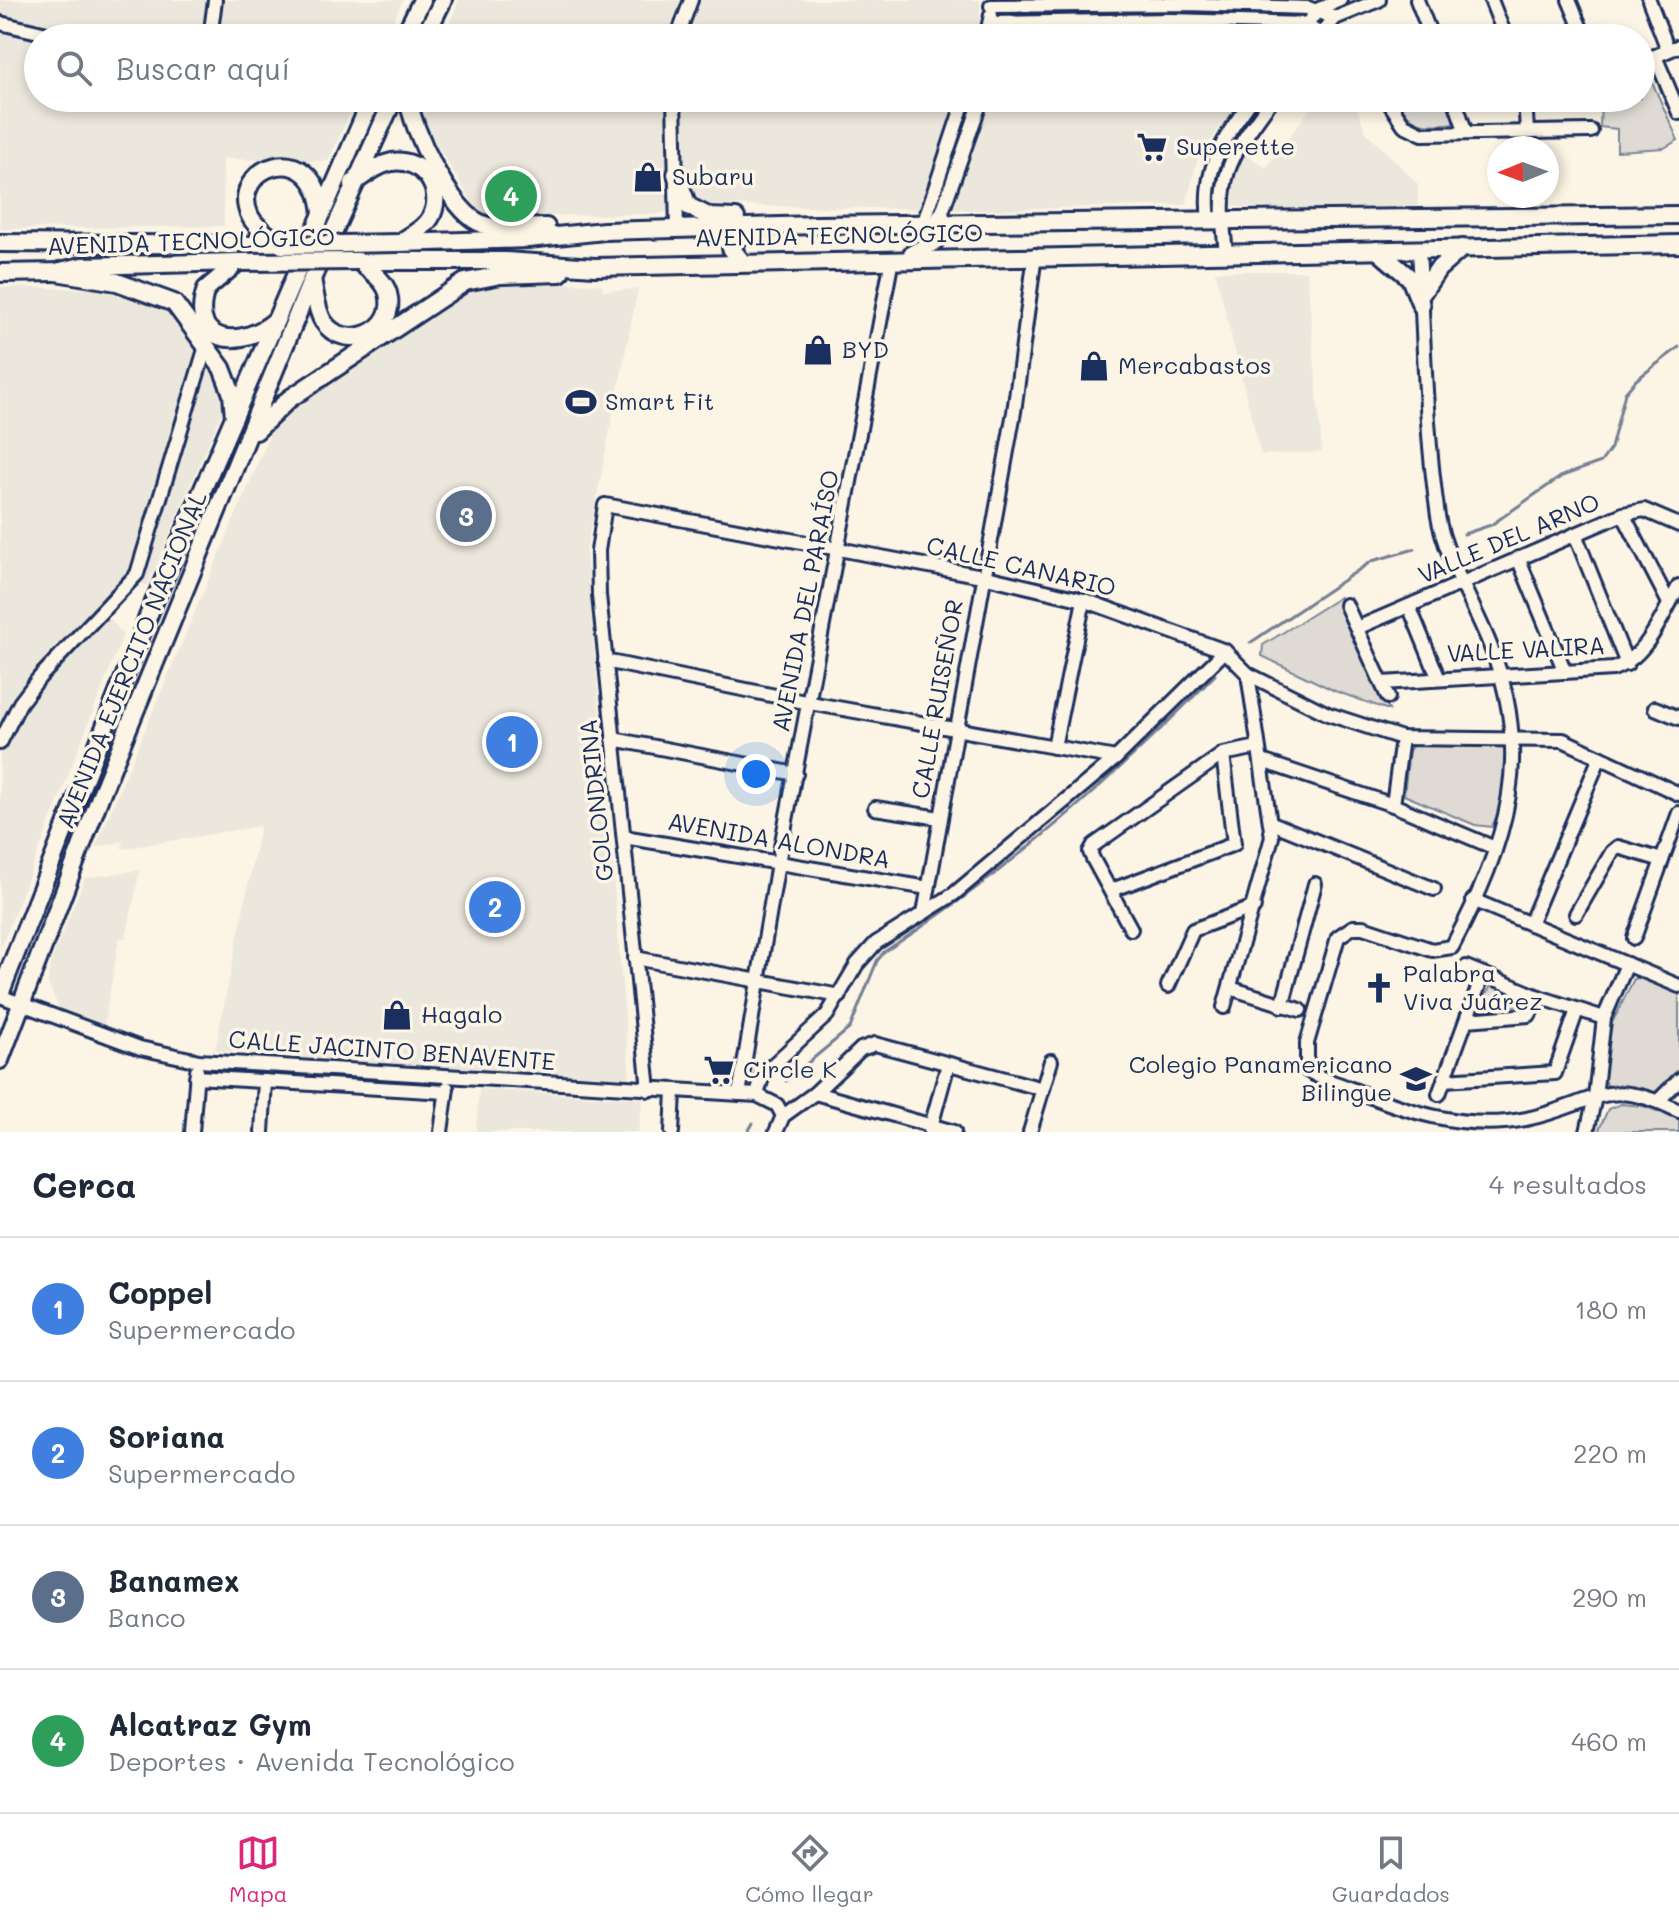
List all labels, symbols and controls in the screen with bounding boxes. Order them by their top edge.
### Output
search box [24,24,1655,112]
icon: search [52,46,96,90]
text: Buscar aquí [116,48,290,88]
supermarket icon: Superette [1135,130,1169,164]
place label: Superette [1176,130,1295,161]
north arrow [1487,136,1559,208]
shop icon: Subaru [631,160,665,194]
place label: Subaru [672,160,754,191]
pin: 4 [485,166,537,226]
street label: AVENIDA TECNOLÓGICO [695,216,983,253]
street label: AVENIDA TECNOLÓGICO [46,220,336,261]
shop icon: BYD [801,333,835,367]
place label: BYD [842,333,889,364]
shop icon: Mercabastos [1077,349,1111,383]
place label: Mercabastos [1118,349,1271,380]
sports icon: Smart Fit [564,385,598,419]
place label: Smart Fit [605,385,714,416]
street label: AVENIDA DEL PARAÍSO [764,467,845,734]
street label: VALLE DEL ARNO [1413,485,1604,590]
street label: AVENIDA EJERCITO NACIONAL [49,486,213,833]
pin: 3 [440,486,492,546]
street label: CALLE CANARIO [924,529,1119,602]
street label: CALLE RUISEÑOR [904,597,969,801]
street label: VALLE VALIRA [1446,629,1606,668]
pin: 1 [486,712,538,772]
street label: GOLONDRINA [572,718,619,883]
your location [736,754,776,794]
street label: AVENIDA ALONDRA [665,805,893,874]
pin: 2 [469,877,521,937]
place label: Palabra Viva Juárez [1403,957,1543,1016]
church icon: Palabra Viva Juárez [1362,971,1396,1005]
shop icon: Hagalo [380,998,414,1032]
place label: Hagalo [421,998,502,1029]
street label: CALLE JACINTO BENAVENTE [228,1023,557,1076]
place label: Colegio Panamericano Bilingue [1129,1048,1392,1107]
supermarket icon: Circle K [702,1053,736,1087]
place label: Circle K [743,1053,837,1084]
school or university icon: Colegio Panamericano Bilingue [1399,1062,1433,1096]
text: Cerca [32,1162,136,1207]
text: 4 resultados [1489,1167,1647,1201]
text: Coppel [108,1272,212,1312]
text: 1 [52,1292,64,1326]
text: 180 m [1575,1292,1647,1326]
text: Supermercado [108,1312,295,1346]
text: Soriana [108,1416,225,1456]
text: 2 [51,1436,65,1470]
text: 220 m [1573,1436,1647,1470]
text: Supermercado [108,1456,295,1490]
text: Banamex [108,1560,240,1600]
text: 3 [50,1580,66,1614]
text: 290 m [1572,1580,1647,1614]
text: Banco [108,1600,185,1634]
text: Alcatraz Gym [108,1704,312,1744]
text: 4 [50,1724,66,1758]
text: 460 m [1571,1724,1647,1758]
text: Deportes · Avenida Tecnológico [108,1744,515,1778]
tab: Mapa [229,1831,287,1908]
tab: Cómo llegar [745,1831,874,1908]
tab: Guardados [1332,1831,1450,1908]

